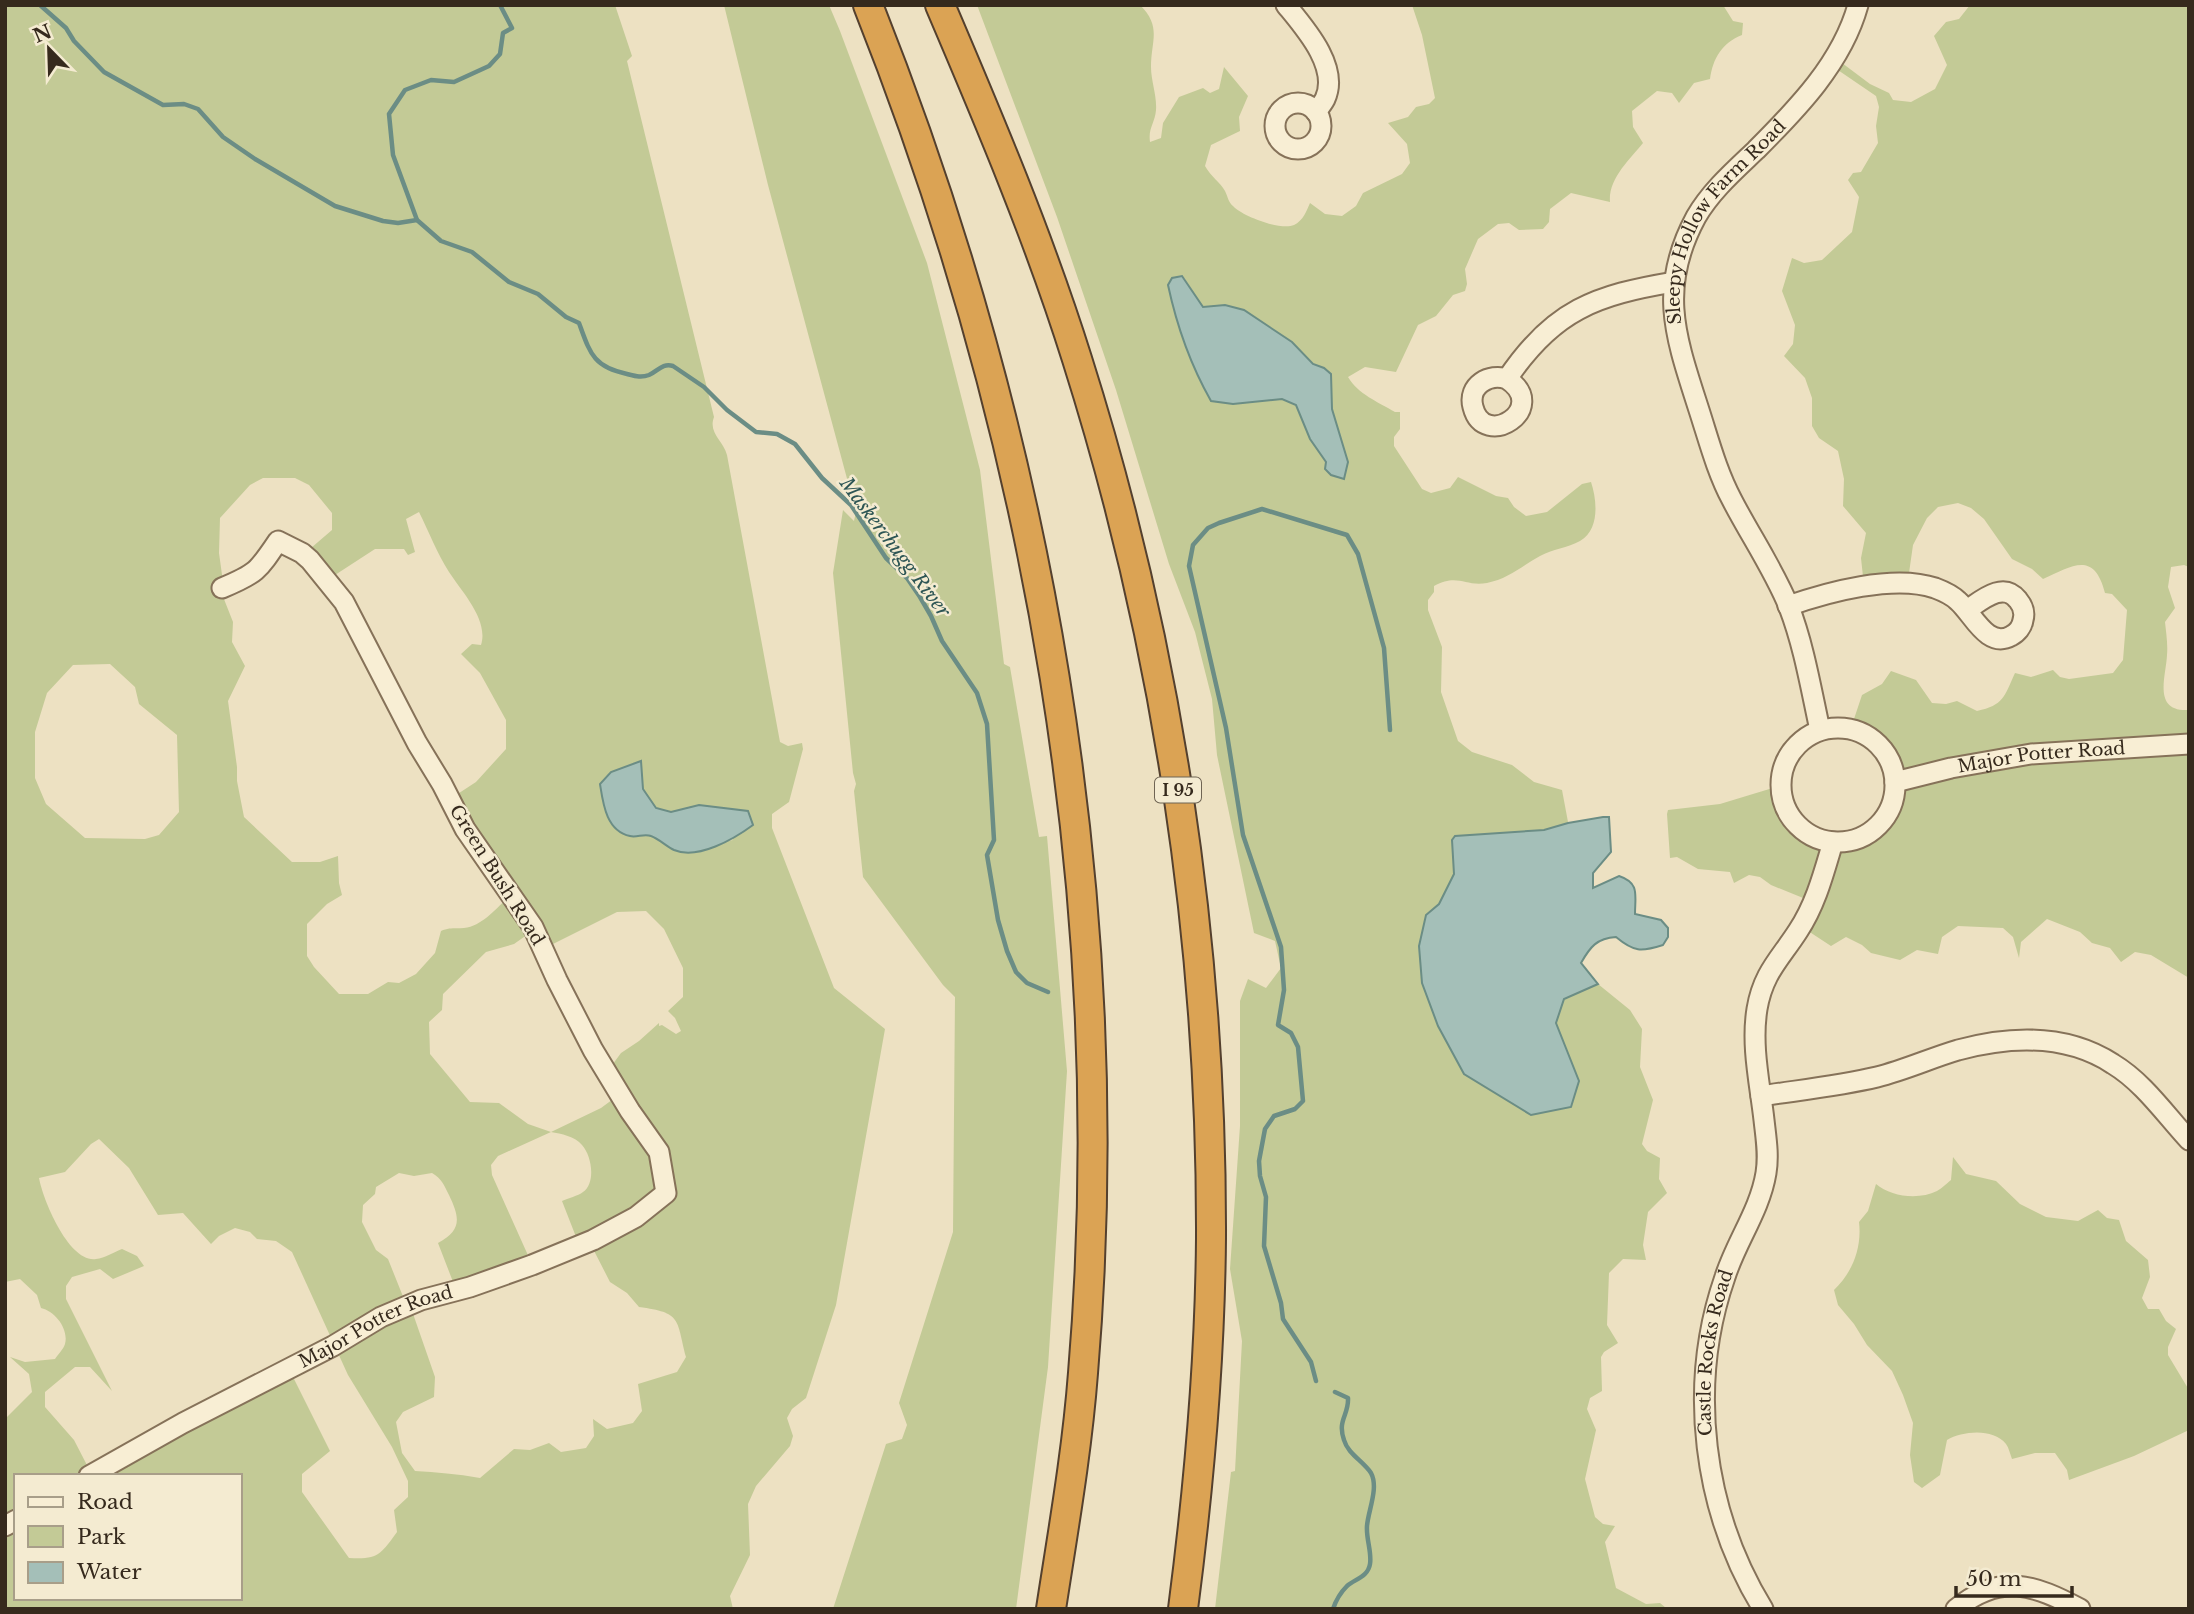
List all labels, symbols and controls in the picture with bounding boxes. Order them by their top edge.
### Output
north arrow [14,14,84,84]
text: N [30,20,55,48]
street label: Sleepy Hollow Farm Road [1662,115,1791,326]
water label: Maskerchugg River [834,472,956,622]
street label: Major Potter Road [1956,737,2126,778]
road number: I 95 [1155,778,1201,803]
street label: Green Bush Road [445,801,549,949]
street label: Castle Rocks Road [1693,1267,1738,1437]
street label: Major Potter Road [295,1281,455,1373]
legend [14,1474,242,1600]
text: Road [77,1489,133,1515]
text: Park [77,1524,126,1550]
scale bar [1956,1554,2072,1598]
text: Water [76,1559,141,1585]
text: 50 m [1966,1566,2022,1592]

